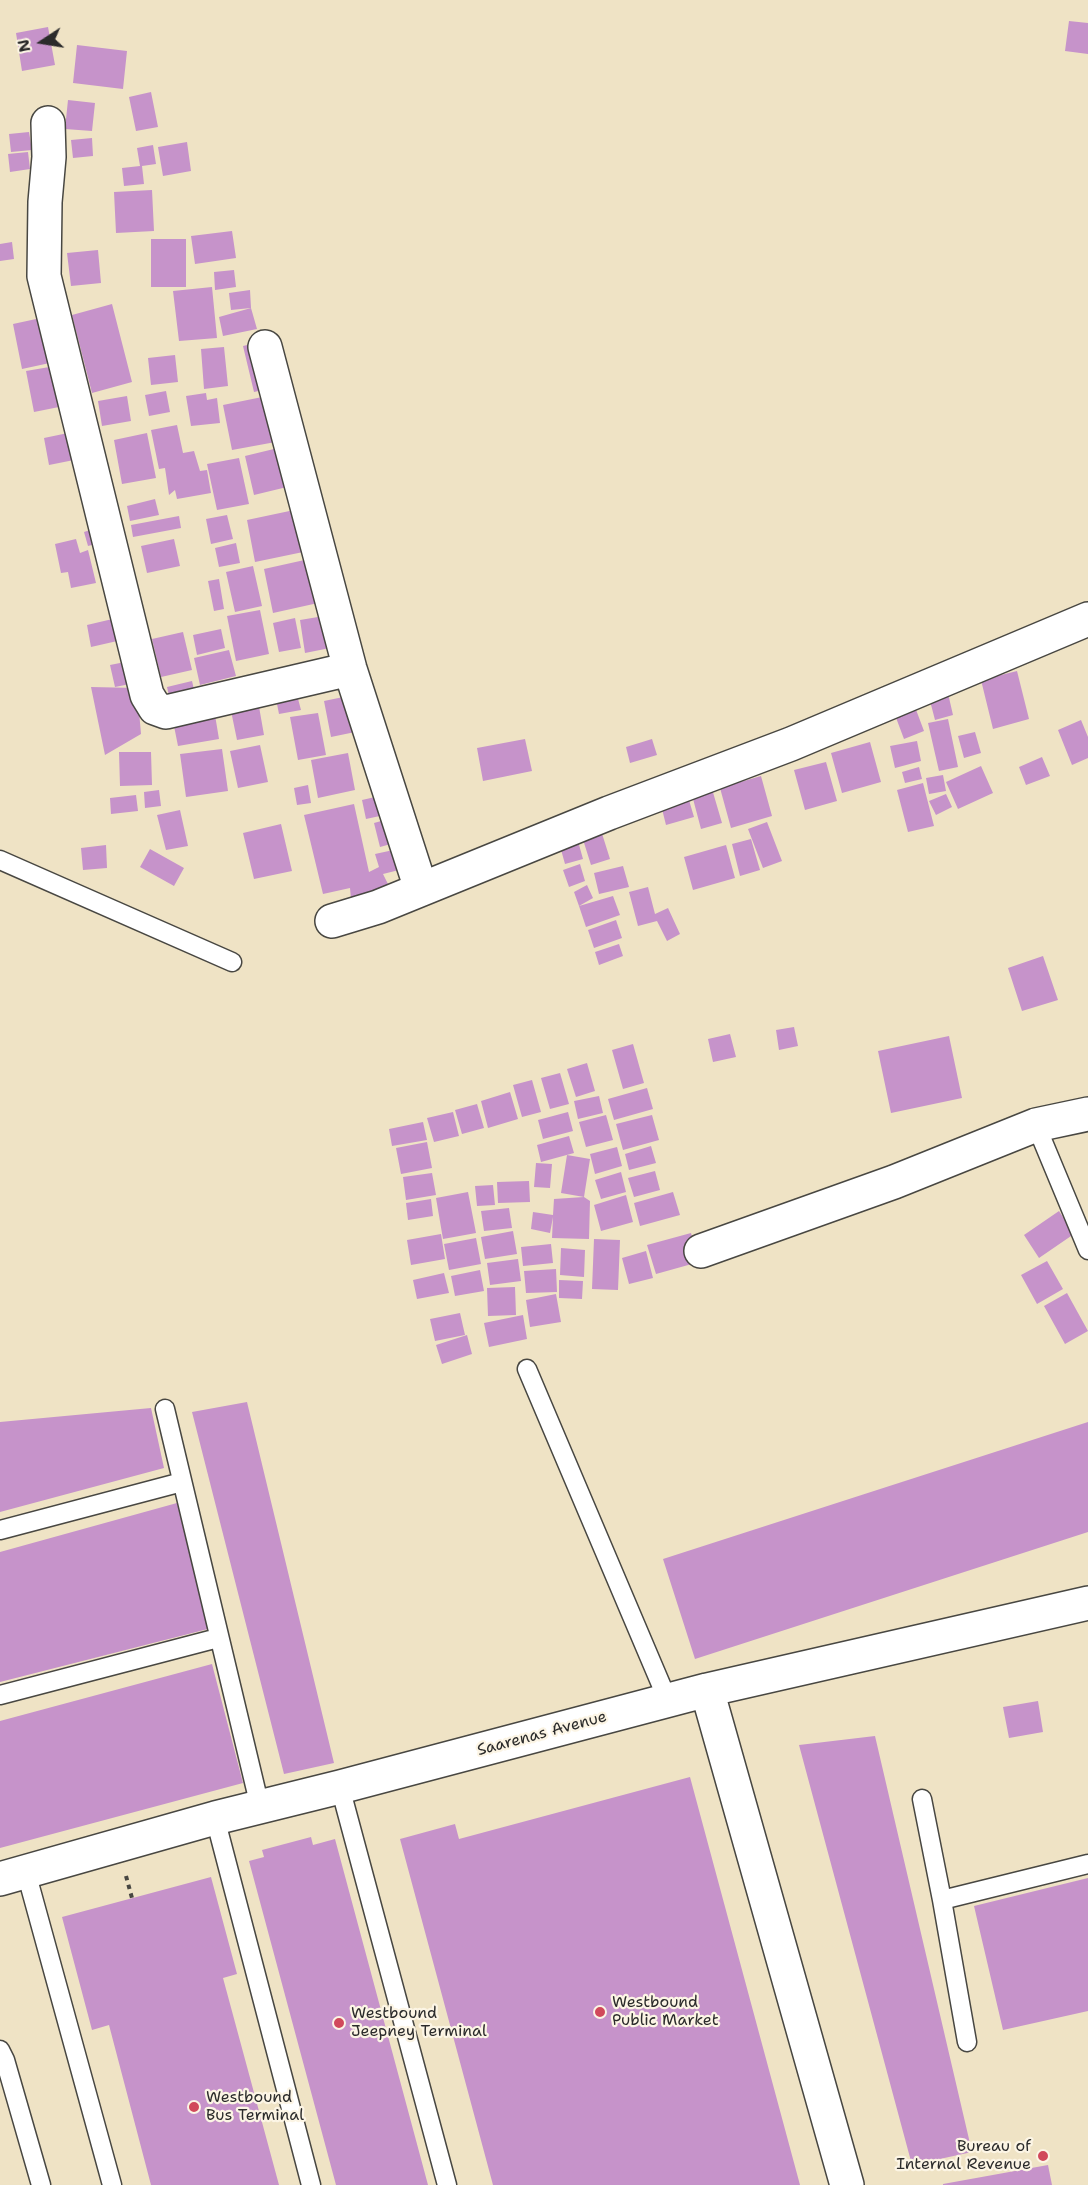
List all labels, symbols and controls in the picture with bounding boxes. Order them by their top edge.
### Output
north arrow [12,12,72,72]
text: N [12,37,35,54]
street label: Saarenas Avenue [475,1707,609,1761]
place label: Westbound Public Market [612,1993,719,2031]
place label: Westbound Jeepney Terminal [351,2004,487,2042]
marker: Westbound Public Market [593,2005,607,2019]
marker: Westbound Jeepney Terminal [332,2016,346,2030]
place label: Westbound Bus Terminal [206,2088,304,2126]
marker: Westbound Bus Terminal [187,2100,201,2114]
place label: Bureau of Internal Revenue [896,2137,1031,2175]
marker: Bureau of Internal Revenue [1036,2149,1050,2163]

